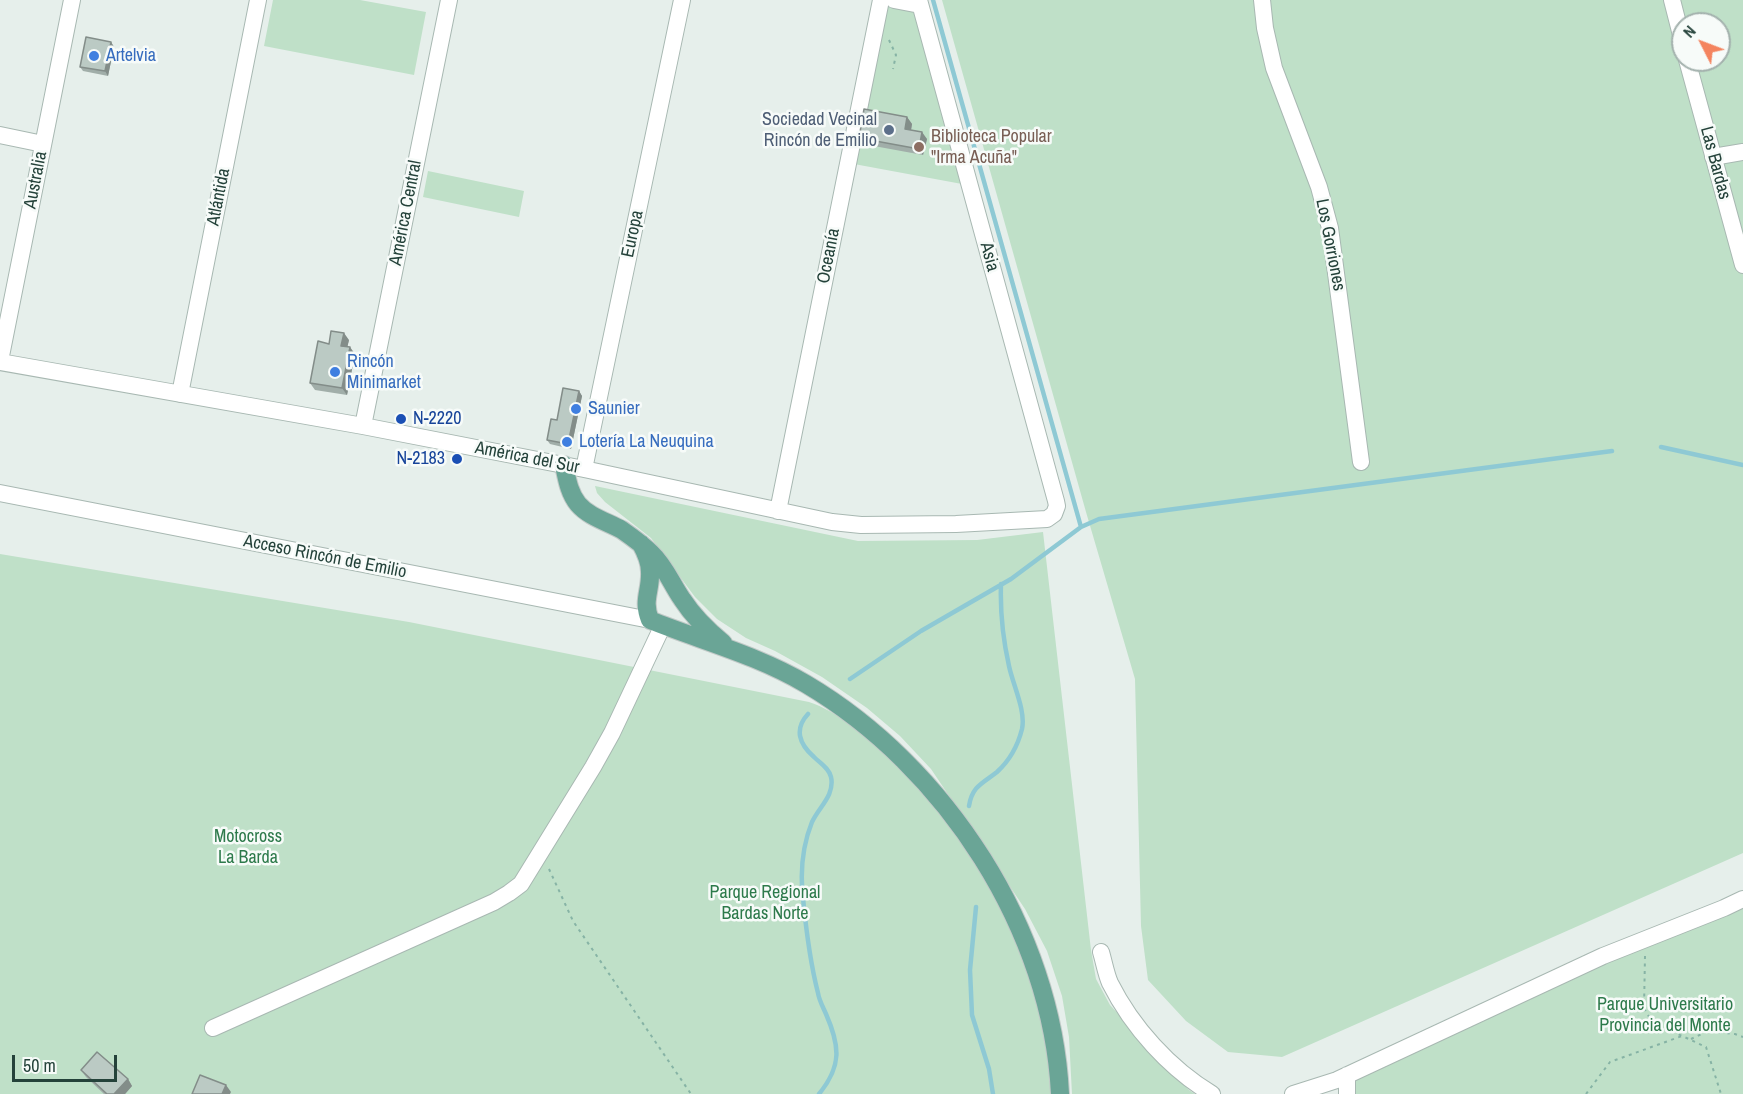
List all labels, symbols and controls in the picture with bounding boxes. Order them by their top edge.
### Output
north arrow [1671,12,1731,72]
text: N [1678,20,1700,42]
place label: Artelvia [106,45,156,67]
marker: Artelvia [87,49,101,63]
place label: Sociedad Vecinal Rincón de Emilio [762,109,877,152]
marker: Sociedad Vecinal Rincón de Emilio [882,123,896,137]
street label: Las Bardas [1695,124,1735,202]
place label: Biblioteca Popular "Irma Acuña" [931,126,1052,168]
marker: Biblioteca Popular "Irma Acuña" [912,140,926,154]
street label: Australia [20,149,52,211]
street label: América Central [385,159,427,267]
street label: Atlántida [203,166,235,228]
street label: Los Gorriones [1310,197,1350,293]
street label: Europa [617,208,649,260]
street label: Oceanía [813,227,845,285]
street label: Asia [975,240,1003,274]
place label: Rincón Minimarket [347,351,421,394]
marker: Rincón Minimarket [328,365,342,379]
place label: Saunier [588,398,640,420]
marker: Saunier [569,402,583,416]
place label: N-2220 [413,408,461,430]
marker: N-2220 [394,412,408,426]
place label: Lotería La Neuquina [579,431,714,453]
marker: Lotería La Neuquina [560,435,574,449]
street label: América del Sur [473,437,581,479]
place label: N-2183 [397,448,445,470]
marker: N-2183 [450,452,464,466]
street label: Acceso Rincón de Emilio [242,531,408,583]
park label: Motocross La Barda [214,826,282,868]
park label: Parque Regional Bardas Norte [710,882,820,924]
park label: Parque Universitario Provincia del Monte [1597,994,1733,1036]
scale bar [15,1043,120,1081]
text: 50 m [23,1053,56,1078]

